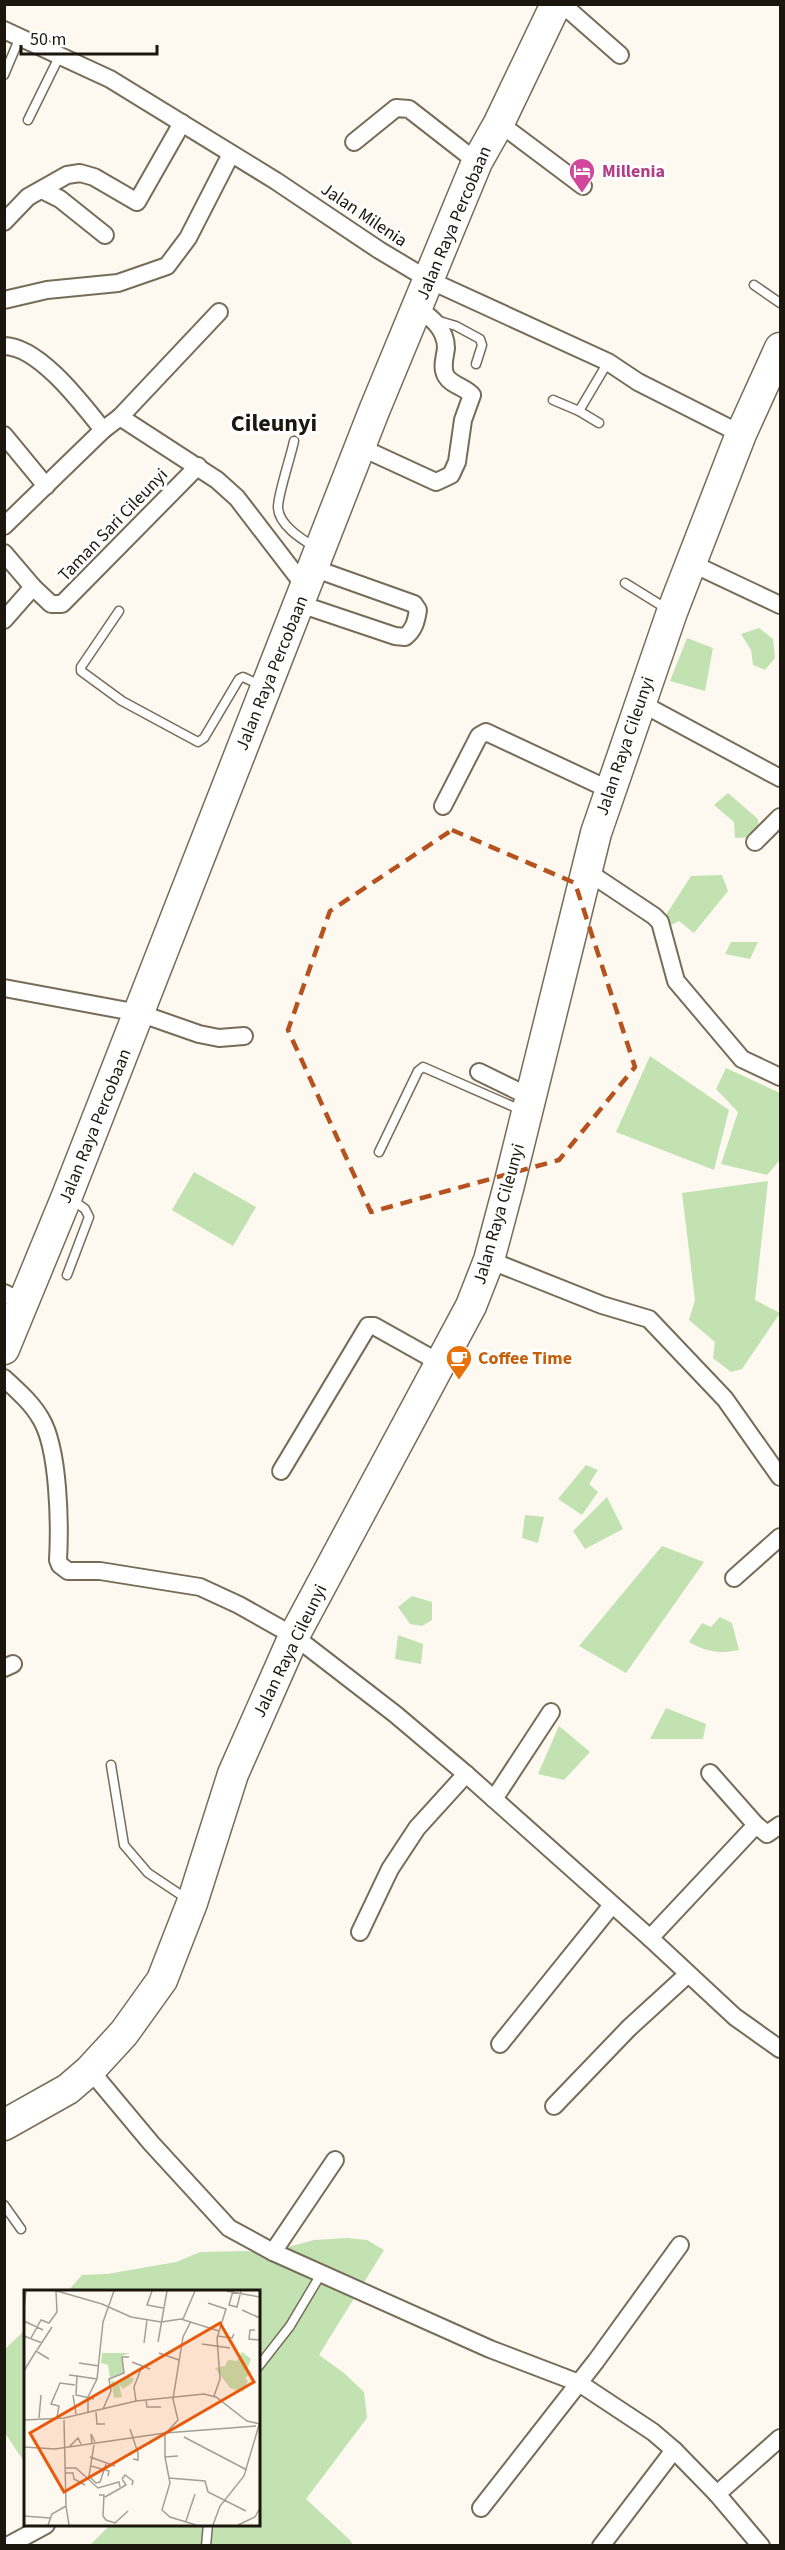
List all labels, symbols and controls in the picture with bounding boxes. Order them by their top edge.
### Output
scale bar [21,18,158,56]
text: 50 m [30,27,66,52]
street label: Jalan Raya Percobaan [410,142,498,304]
hotel icon: Millenia [567,156,597,194]
place label: Millenia [602,159,665,184]
street label: Jalan Milenia [316,177,412,253]
district label: Cileunyi [231,406,317,441]
street label: Taman Sari Cileunyi [52,463,174,587]
street label: Jalan Raya Percobaan [230,592,314,754]
street label: Jalan Raya Cileunyi [590,673,660,819]
street label: Jalan Raya Percobaan [53,1045,137,1207]
street label: Jalan Raya Cileunyi [467,1141,531,1287]
cafe icon: Coffee Time [444,1343,474,1381]
place label: Coffee Time [478,1346,572,1371]
street label: Jalan Raya Cileunyi [247,1580,333,1722]
inset map [24,2290,260,2526]

